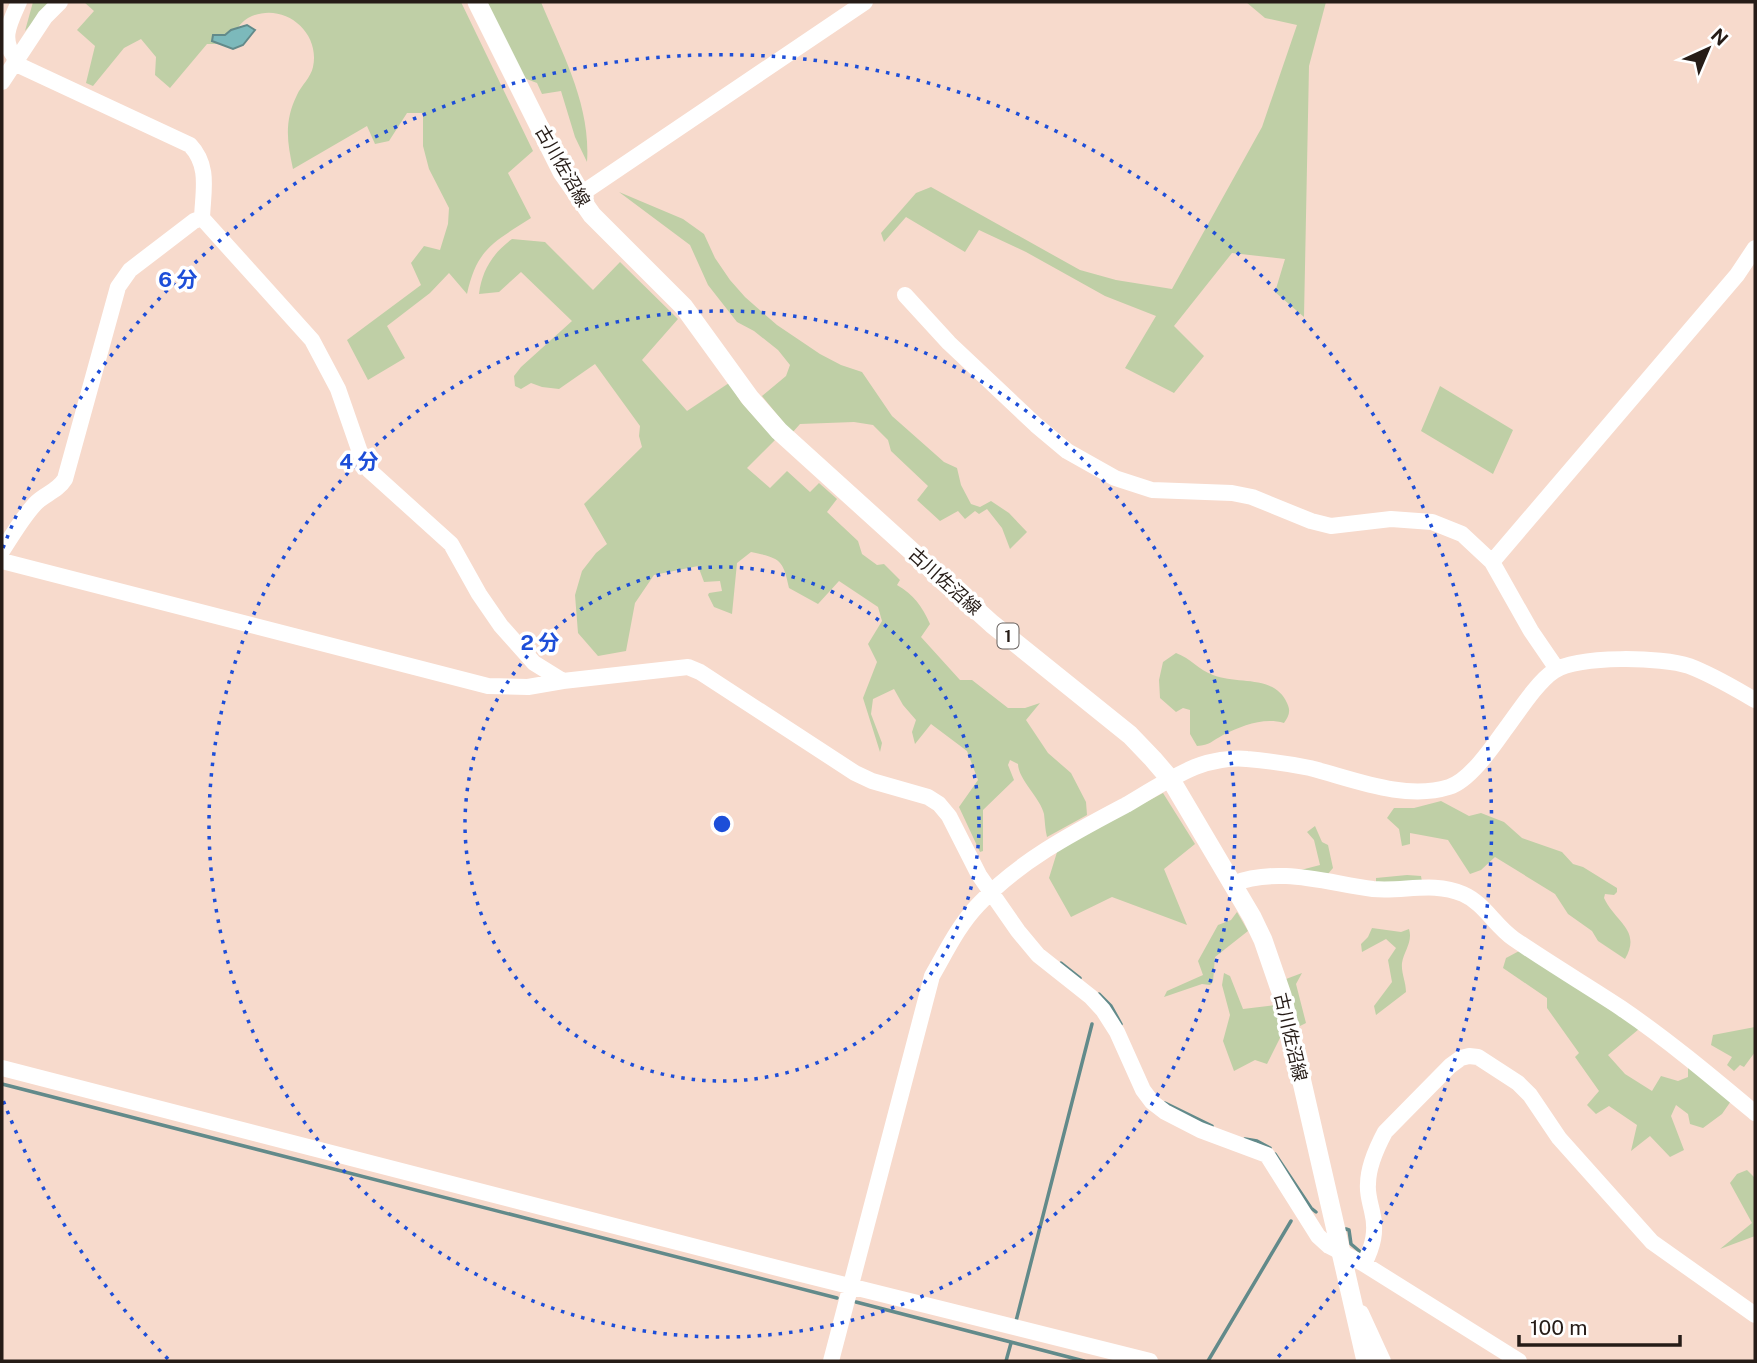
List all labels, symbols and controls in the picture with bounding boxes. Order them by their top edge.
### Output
north arrow [1673,14,1743,84]
text: N [1707,24,1733,50]
street label: 古川佐沼線 [531,122,595,210]
text: 6 分 [158,267,198,292]
text: 4 分 [339,449,379,474]
street label: 古川佐沼線 [905,543,985,619]
road number: 1 [998,624,1018,649]
text: 2 分 [520,630,560,655]
centre of rings [710,812,734,836]
street label: 古川佐沼線 [1271,991,1311,1083]
scale bar [1519,1304,1680,1348]
text: 100 m [1530,1315,1587,1340]

